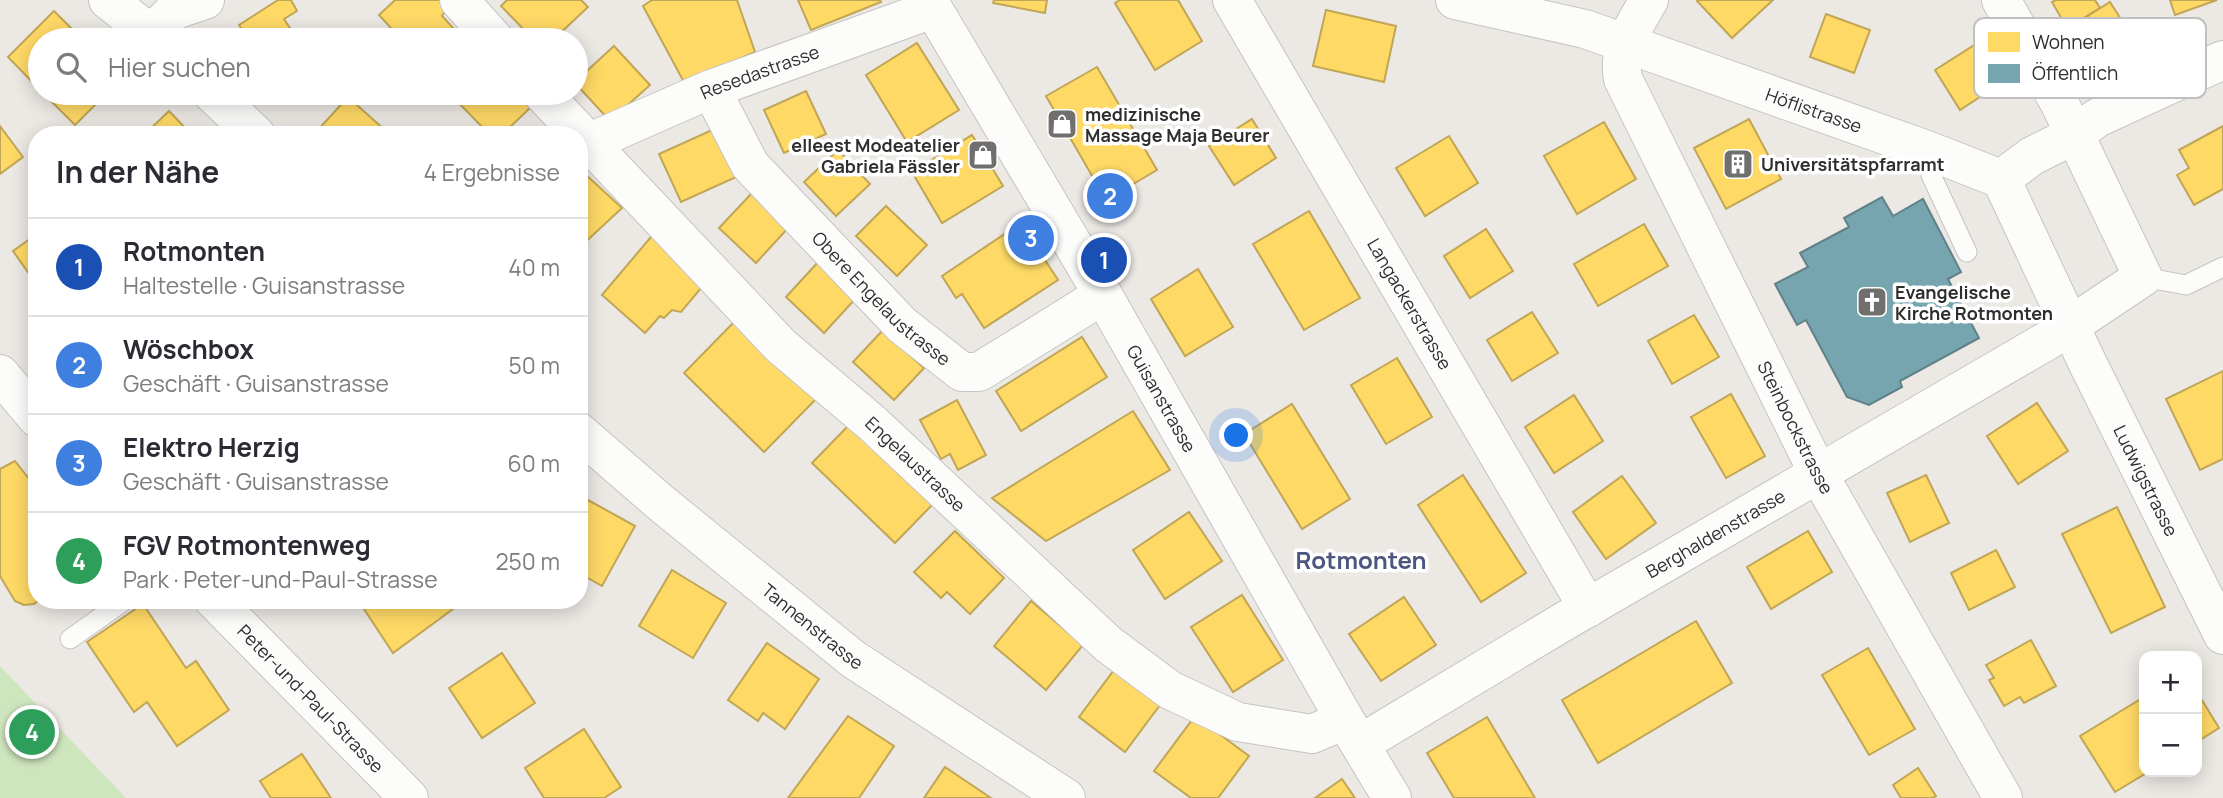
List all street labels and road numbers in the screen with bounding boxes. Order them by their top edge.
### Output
street label: Resedastrasse [696,39,822,104]
street label: Höflistrasse [1762,82,1865,138]
street label: Obere Engelaustrasse [807,226,956,371]
street label: Langackerstrasse [1362,234,1458,374]
street label: Guisanstrasse [1122,340,1202,456]
street label: Steinbockstrasse [1752,357,1839,498]
street label: Engelaustrasse [860,411,971,517]
street label: Ludwigstrasse [2108,421,2184,540]
street label: Berghaldenstrasse [1641,484,1789,583]
street label: Tannenstrasse [757,578,868,675]
street label: Peter-und-Paul-Strasse [232,619,389,778]

